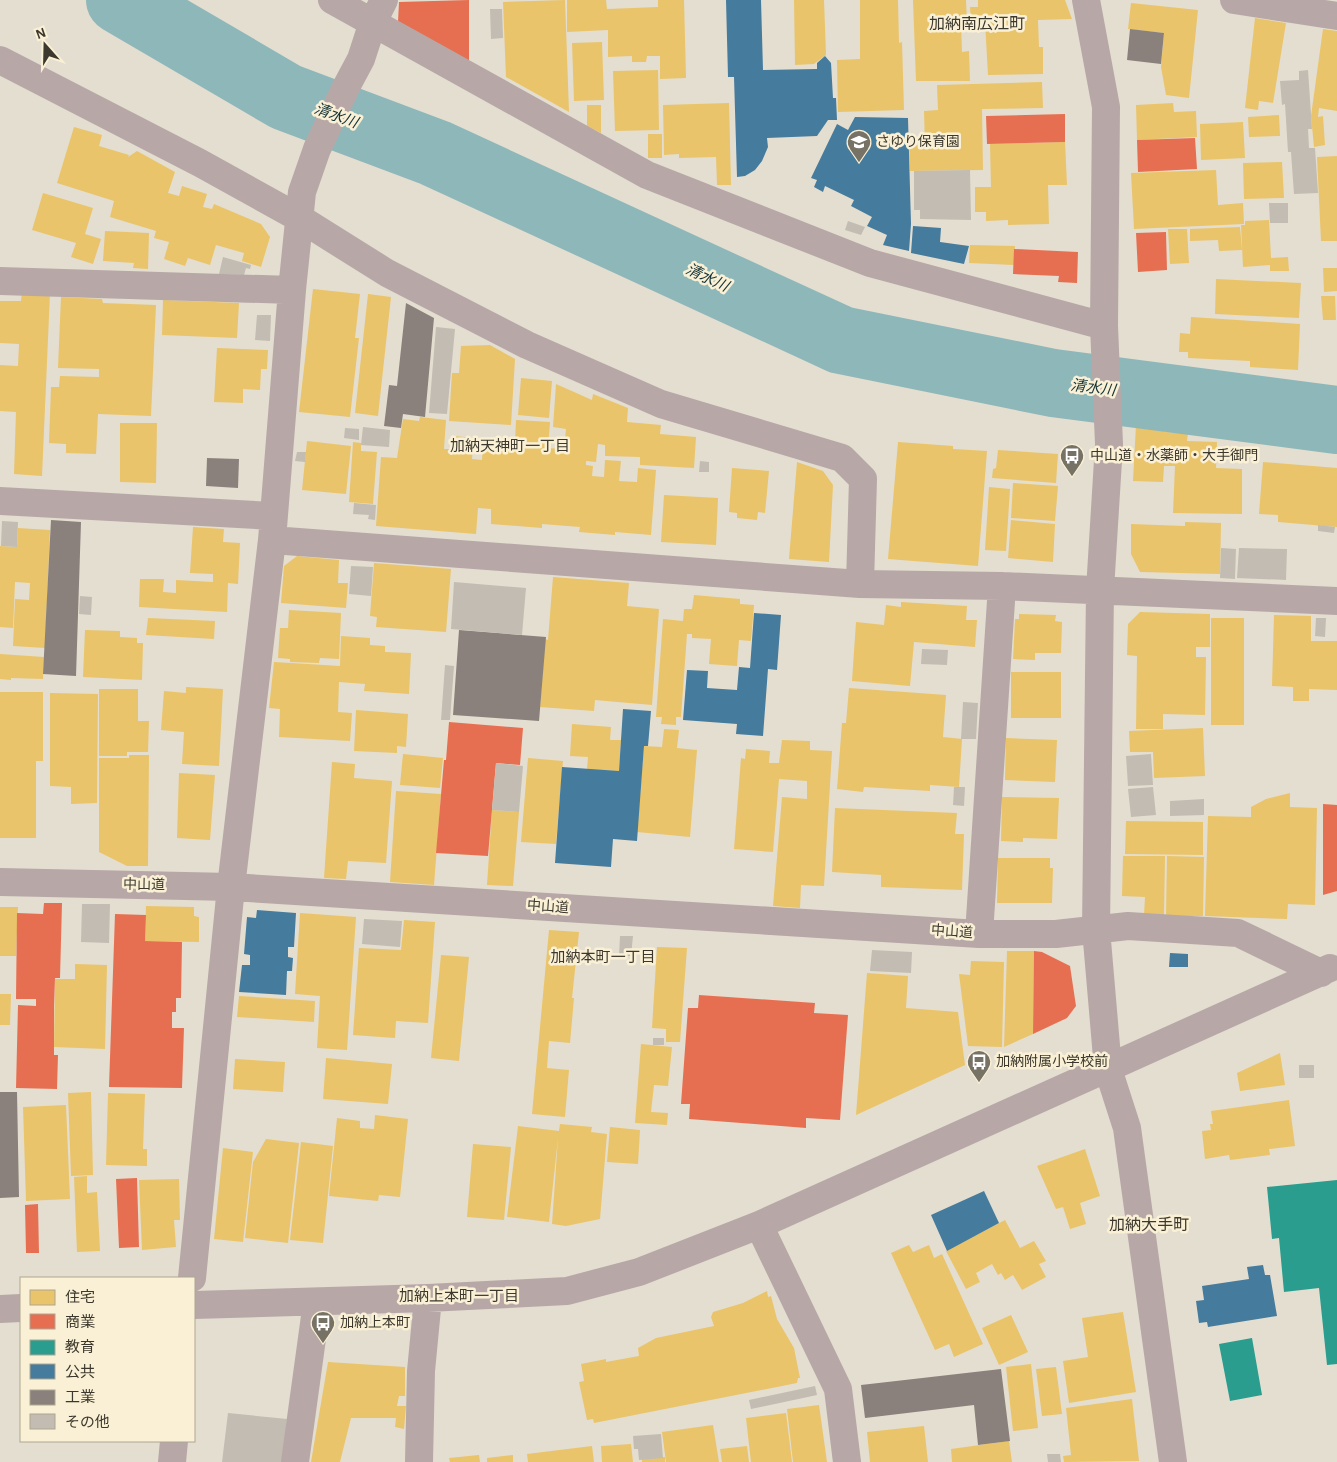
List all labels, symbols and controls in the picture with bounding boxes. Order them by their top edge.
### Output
district label: 加納南広江町 [929,15,1025,32]
north arrow [20,20,70,70]
text: N [34,25,48,42]
water label: 清水川 [312,100,362,131]
school or university icon: さゆり保育園 [846,129,872,163]
place label: さゆり保育園 [876,134,960,149]
water label: 清水川 [683,261,733,295]
water label: 清水川 [1070,377,1118,398]
district label: 加納天神町一丁目 [450,438,570,454]
bus stop icon: 中山道・水薬師・大手御門 [1059,443,1085,477]
place label: 中山道・水薬師・大手御門 [1090,448,1258,463]
street label: 中山道 [123,877,165,892]
street label: 中山道 [527,898,570,915]
street label: 中山道 [931,923,974,940]
district label: 加納本町一丁目 [550,949,656,965]
bus stop icon: 加納附属小学校前 [966,1049,992,1083]
place label: 加納附属小学校前 [996,1053,1108,1069]
district label: 加納大手町 [1109,1216,1189,1233]
legend [20,1277,195,1442]
district label: 加納上本町一丁目 [399,1288,519,1304]
text: 住宅 [65,1289,95,1305]
bus stop icon: 加納上本町 [310,1310,336,1344]
text: 商業 [65,1314,95,1330]
place label: 加納上本町 [340,1315,410,1330]
text: 教育 [65,1339,95,1355]
text: 公共 [65,1364,95,1380]
text: 工業 [65,1389,95,1405]
text: その他 [65,1414,110,1430]

